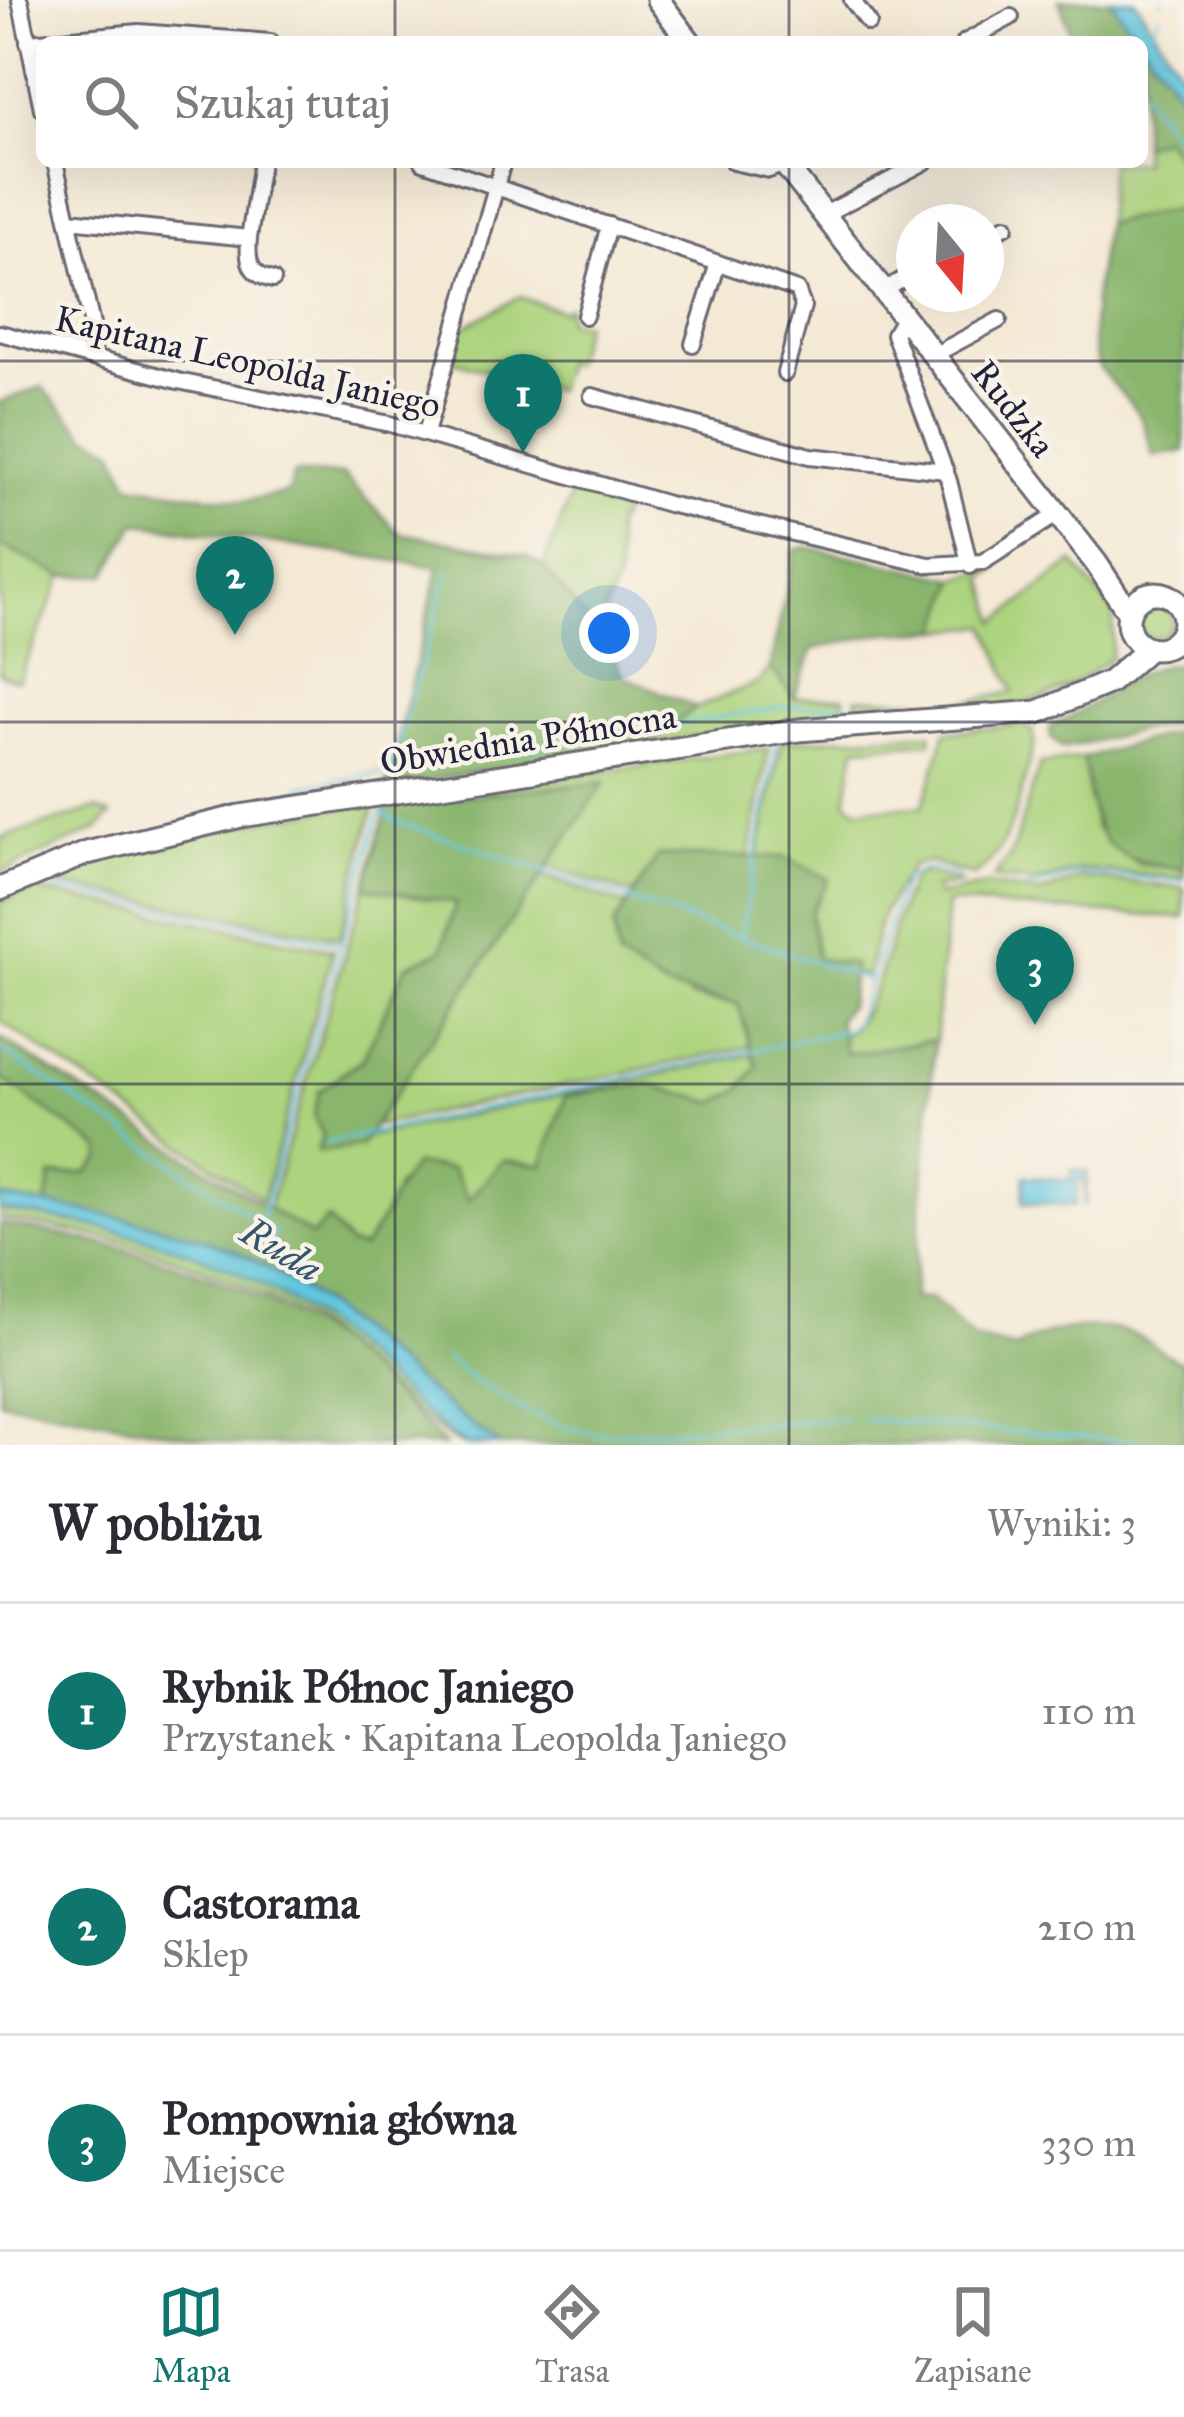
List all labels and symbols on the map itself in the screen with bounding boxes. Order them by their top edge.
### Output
north arrow [896,204,1004,312]
street label: Kapitana Leopolda Janiego [51,296,445,428]
street label: Rudzka [962,351,1065,466]
pin: 1 [484,354,562,453]
pin: 2 [196,536,274,635]
your location [579,603,639,663]
street label: Obwiednia Północna [377,694,680,784]
pin: 3 [996,926,1074,1025]
water label: Ruda [231,1206,331,1293]

